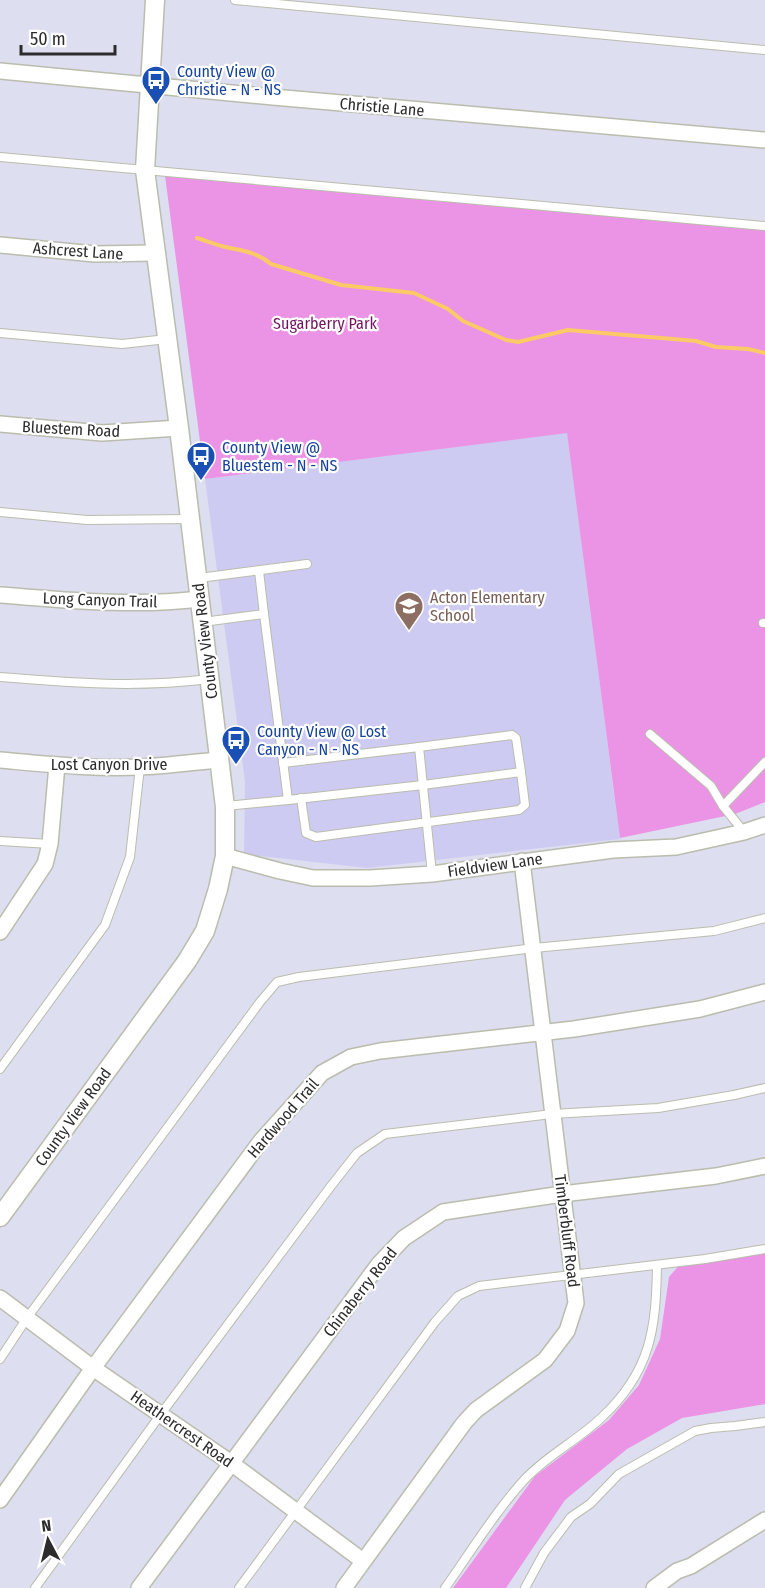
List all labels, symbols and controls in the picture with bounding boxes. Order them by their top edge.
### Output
scale bar [21,18,116,56]
text: 50 m [30,28,66,50]
place label: County View @ Christie - N - NS [177,62,281,99]
bus stop icon: County View @ Christie - N - NS [140,64,172,106]
street label: Christie Lane [339,94,425,120]
street label: Ashcrest Lane [32,238,124,264]
park label: Sugarberry Park [273,314,377,333]
street label: Bluestem Road [21,417,121,441]
place label: County View @ Bluestem - N - NS [222,438,338,475]
bus stop icon: County View @ Bluestem - N - NS [185,440,217,482]
street label: County View Road [188,582,222,700]
place label: Acton Elementary School [430,588,545,625]
street label: Long Canyon Trail [42,589,158,611]
school or university icon: Acton Elementary School [393,590,425,632]
place label: County View @ Lost Canyon - N - NS [257,722,387,759]
bus stop icon: County View @ Lost Canyon - N - NS [220,724,252,766]
street label: Lost Canyon Drive [51,755,167,774]
street label: Fieldview Lane [446,849,544,881]
street label: County View Road [31,1064,115,1170]
street label: Hardwood Trail [243,1074,323,1162]
street label: Timberbluff Road [551,1173,583,1289]
street label: Chinaberry Road [319,1243,401,1341]
street label: Heathercrest Road [127,1387,237,1471]
north arrow [18,1510,78,1570]
text: N [40,1516,52,1536]

